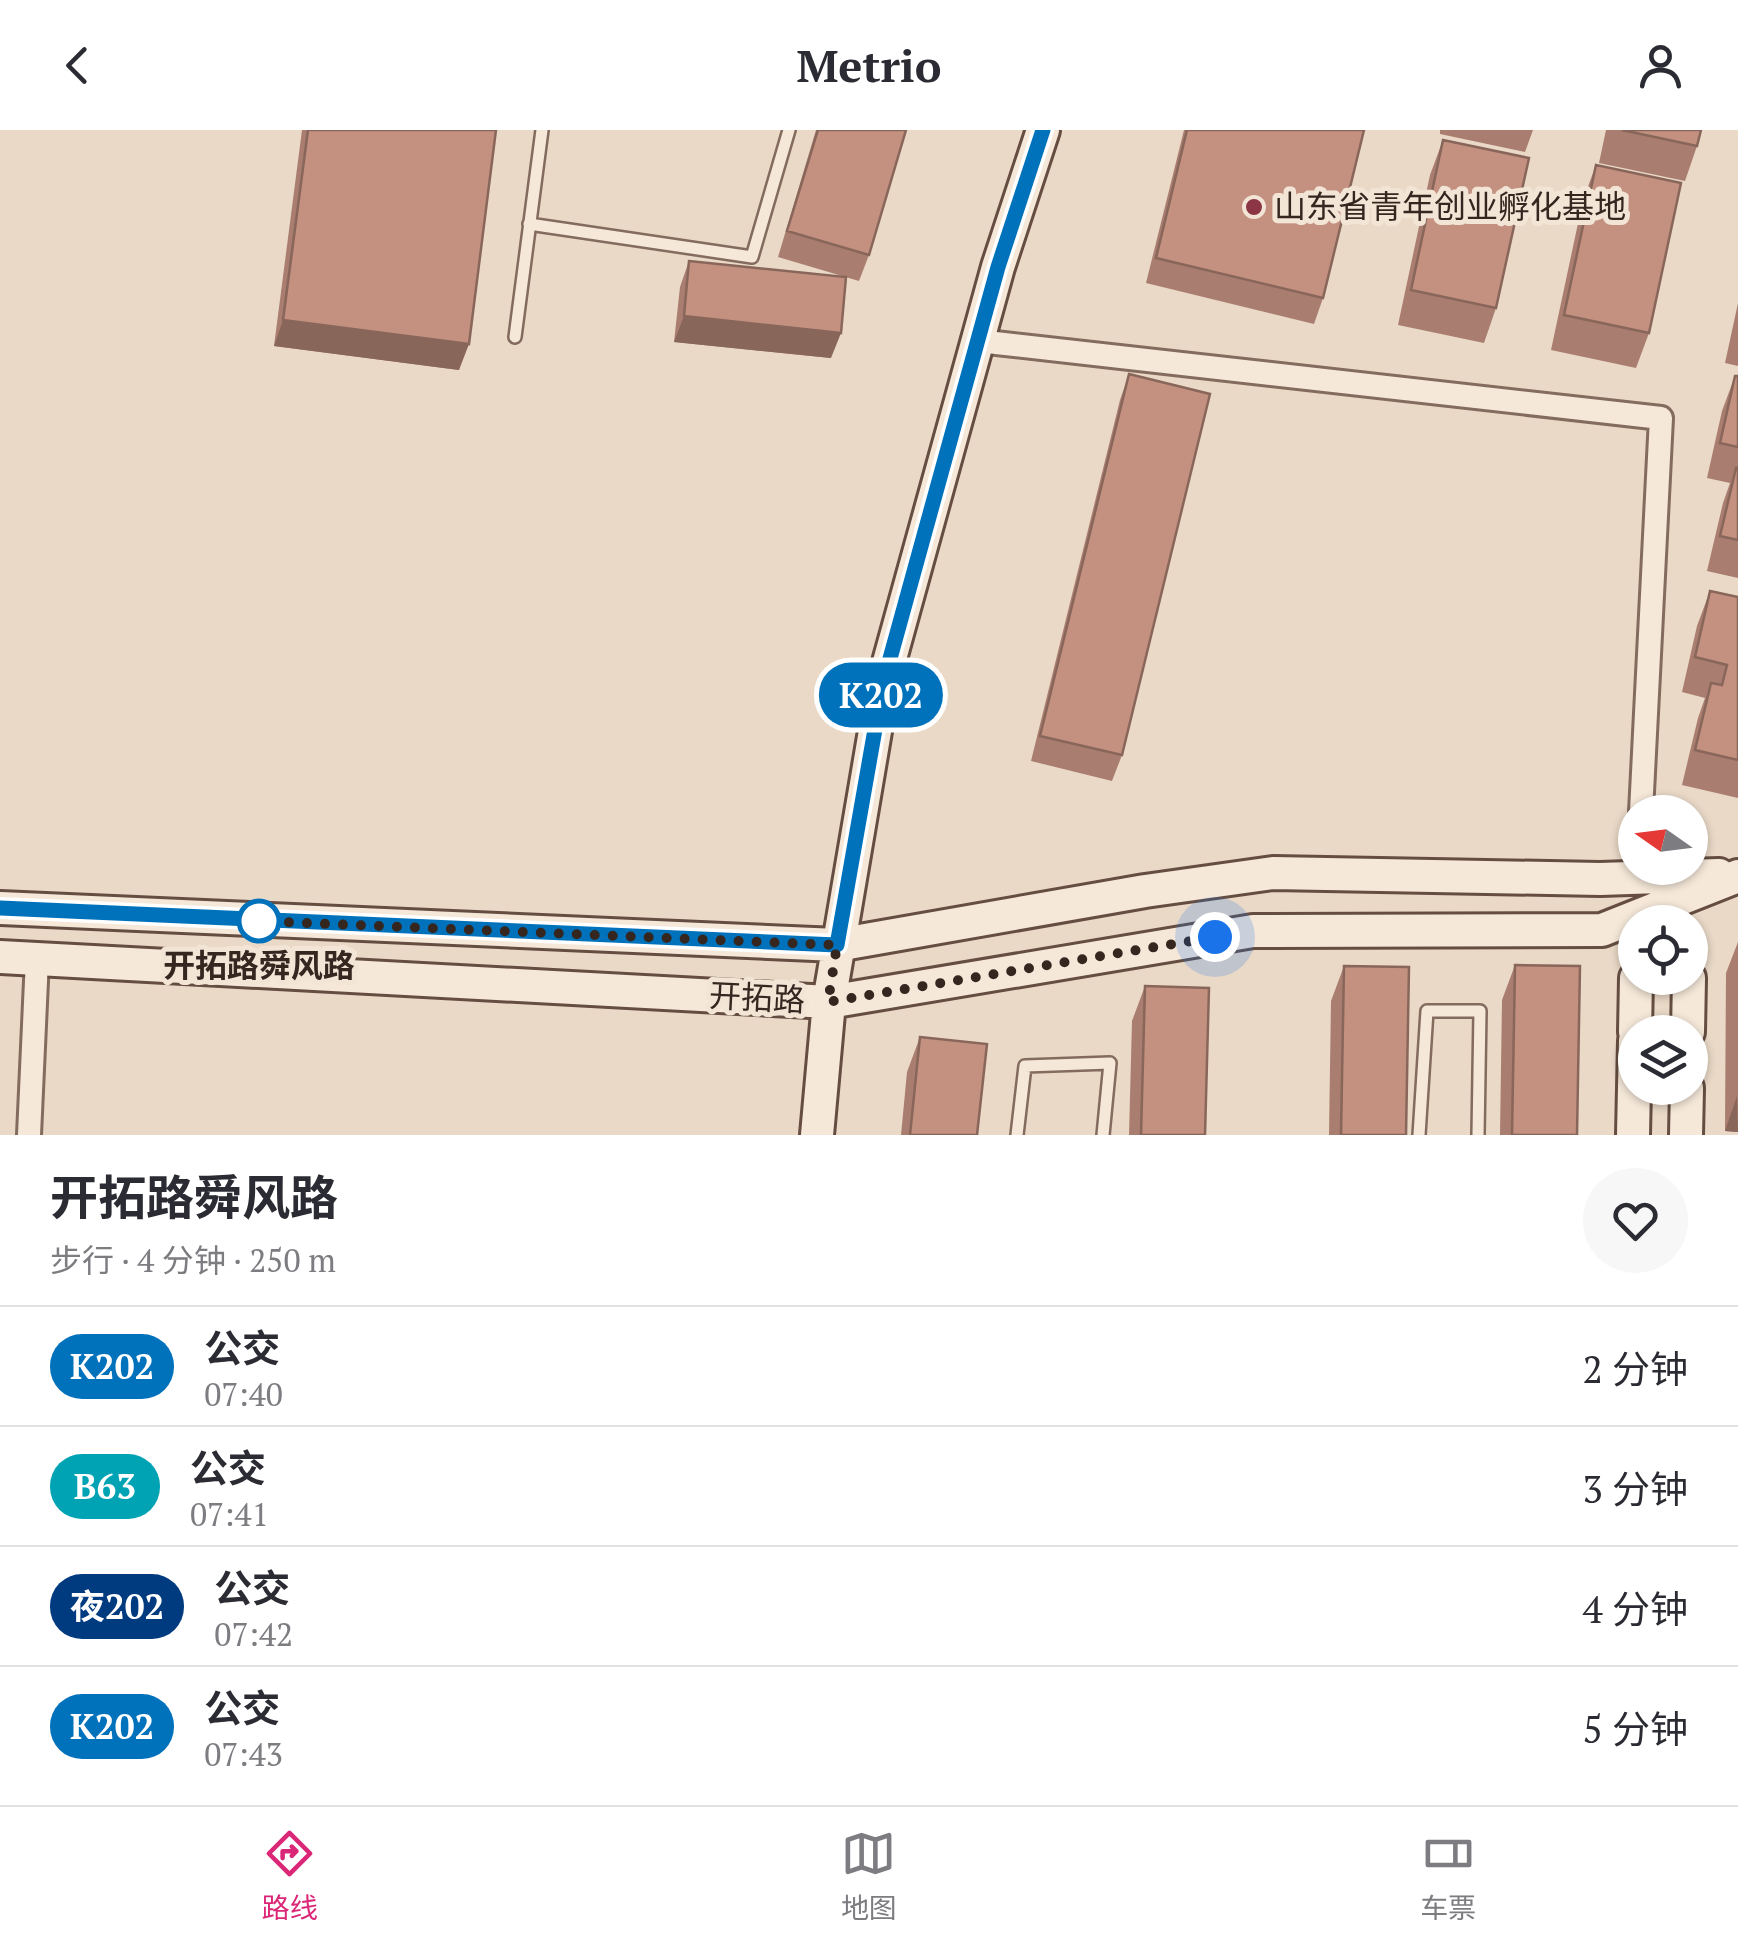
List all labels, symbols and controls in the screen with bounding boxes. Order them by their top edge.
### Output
text: Metrio [796,35,942,95]
icon: back [50,38,105,93]
icon: person [1633,38,1688,93]
place label: 山东省青年创业孵化基地 [1274,185,1626,227]
marker: 山东省青年创业孵化基地 [1243,196,1265,218]
line badge: K202 [811,662,951,728]
text: K202 [839,672,923,718]
north arrow [1618,795,1708,885]
map controls [1618,795,1708,1105]
marker: 开拓路舜风路 [238,900,280,942]
button: locate [1618,905,1708,995]
your location [1190,912,1240,962]
place label: 开拓路舜风路 [163,944,355,986]
street label: 开拓路 [708,974,806,1020]
button: layers [1618,1015,1708,1105]
text: 开拓路舜风路 [50,1165,338,1229]
button: heart [1583,1168,1688,1273]
text: 步行 · 4 分钟 · 250 m [50,1239,336,1281]
text: 公交 [204,1323,280,1373]
text: K202 [70,1343,154,1389]
text: 2 分钟 [1583,1344,1688,1394]
text: 07:40 [204,1373,283,1415]
text: 公交 [190,1443,266,1493]
text: B63 [74,1463,136,1509]
text: 3 分钟 [1583,1464,1688,1514]
text: 07:41 [190,1493,269,1535]
text: 公交 [214,1563,290,1613]
text: 夜202 [70,1583,164,1629]
text: 4 分钟 [1583,1584,1688,1634]
text: 07:42 [214,1613,293,1655]
text: 公交 [204,1683,280,1733]
text: K202 [70,1703,154,1749]
text: 5 分钟 [1583,1704,1688,1754]
text: 07:43 [204,1733,283,1775]
tab: 路线 [262,1826,318,1926]
tab: 地图 [841,1826,897,1926]
tab: 车票 [1420,1826,1476,1926]

